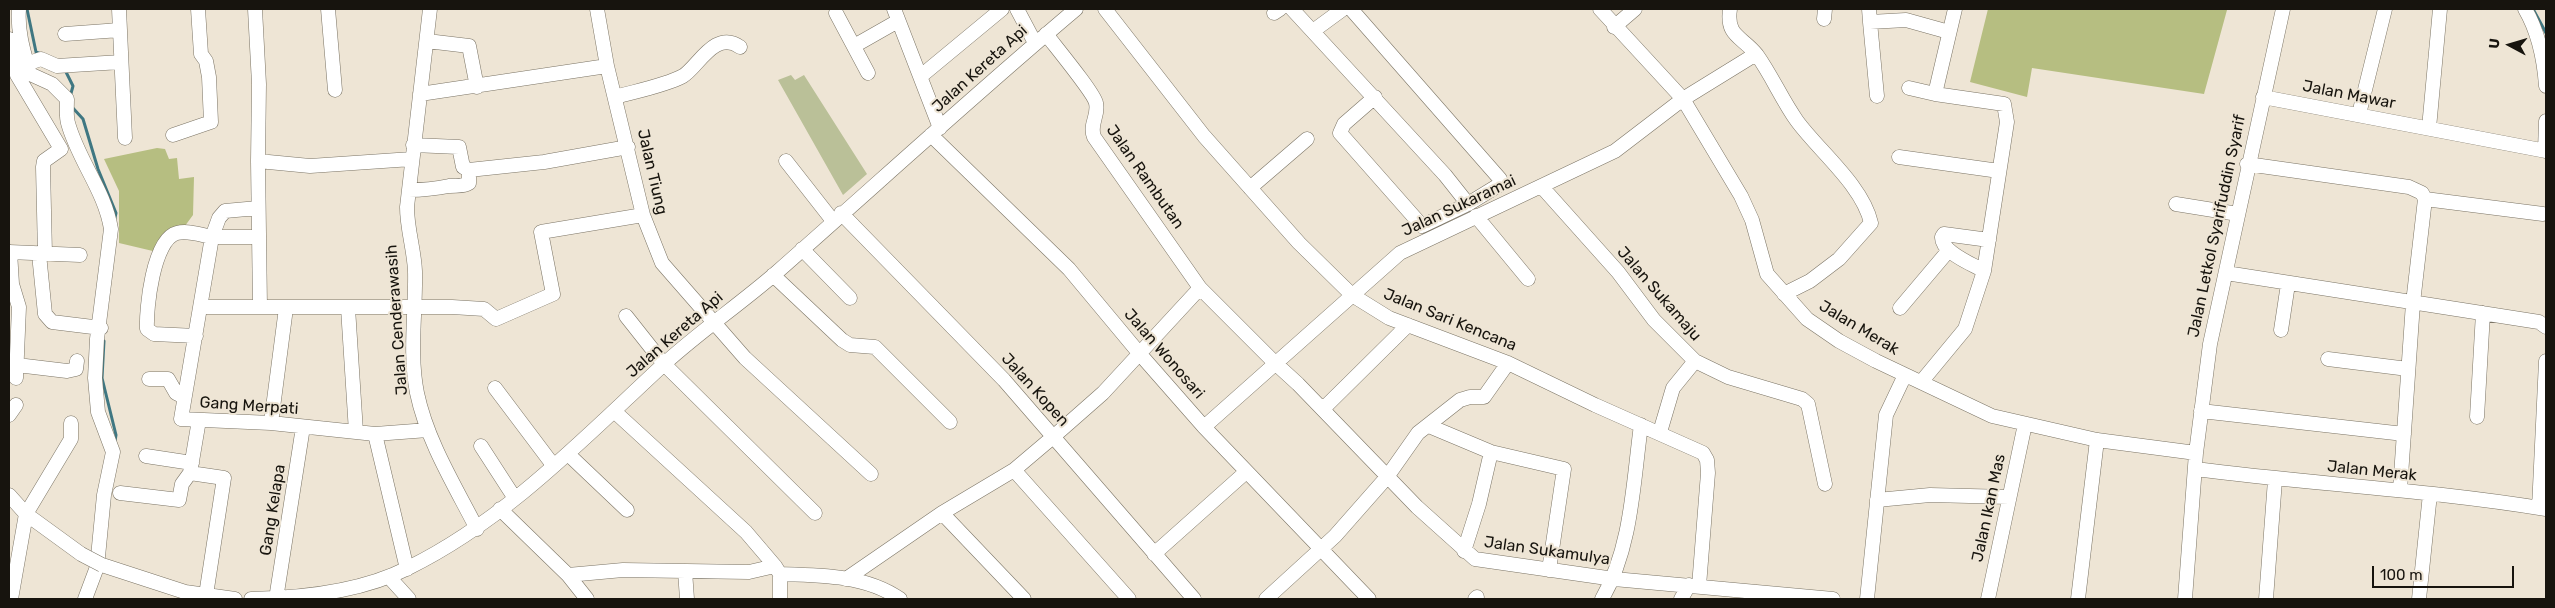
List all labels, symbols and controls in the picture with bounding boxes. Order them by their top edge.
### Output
north arrow [2485,20,2535,70]
street label: Jalan Kereta Api [928,21,1032,117]
text: U [2486,37,2504,49]
street label: Jalan Mawar [2301,77,2397,113]
street label: Jalan Letkol Syarifuddin Syarif [2184,113,2250,339]
street label: Jalan Rambutan [1102,121,1188,233]
street label: Jalan Tiung [633,127,671,217]
street label: Jalan Sukaramai [1399,171,1519,241]
street label: Jalan Sukamaju [1613,243,1705,345]
street label: Jalan Cenderawasih [382,244,412,396]
street label: Jalan Sari Kencana [1381,285,1519,355]
street label: Jalan Kereta Api [623,288,727,382]
street label: Jalan Merak [1816,297,1902,359]
street label: Jalan Wonosari [1120,305,1208,403]
street label: Jalan Kopen [997,349,1073,431]
street label: Gang Merpati [199,393,299,419]
street label: Jalan Ikan Mas [1968,452,2010,564]
street label: Jalan Merak [2326,457,2418,485]
street label: Gang Kelapa [256,463,290,557]
street label: Jalan Sukamulya [1483,533,1611,569]
scale bar [2375,556,2518,588]
text: 100 m [2380,566,2422,584]

